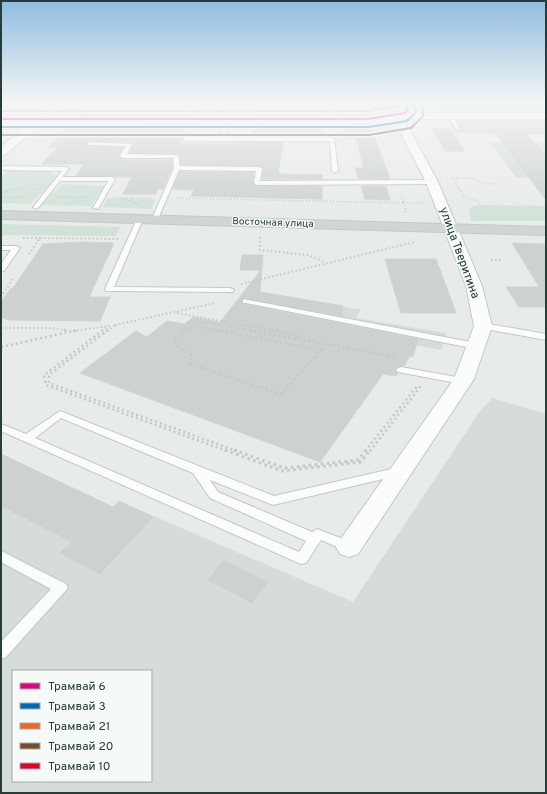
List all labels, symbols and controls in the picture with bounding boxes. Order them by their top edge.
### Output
street label: улица Тверитина [435,205,483,301]
street label: Восточная улица [232,215,314,231]
legend [12,670,152,782]
text: Трамвай 6 [48,679,106,695]
text: Трамвай 3 [48,699,106,715]
text: Трамвай 21 [48,719,110,735]
text: Трамвай 20 [48,739,113,755]
text: Трамвай 10 [48,759,111,775]

